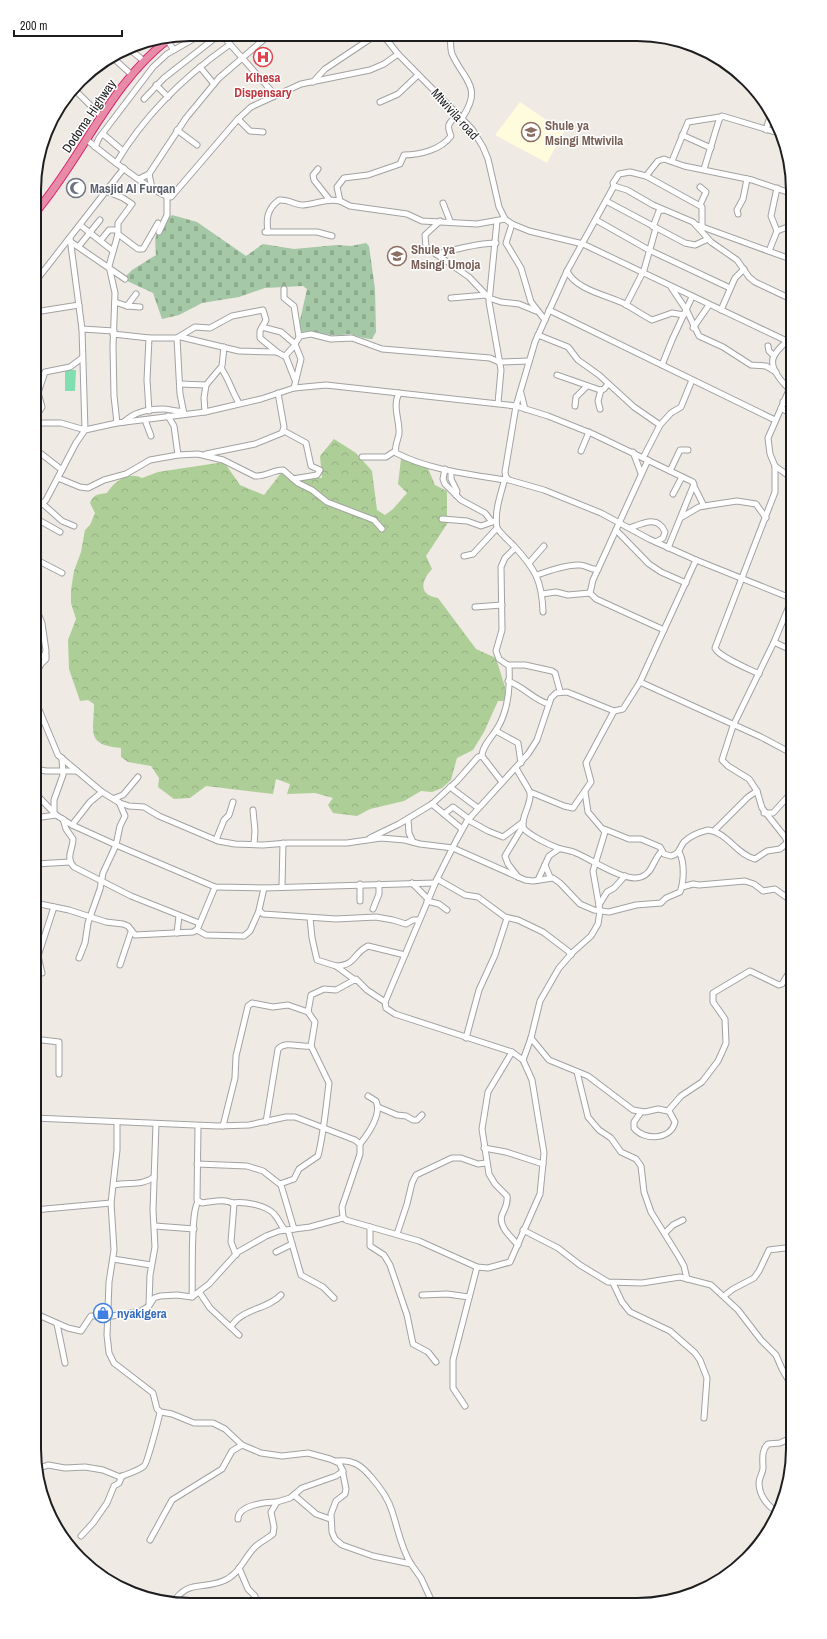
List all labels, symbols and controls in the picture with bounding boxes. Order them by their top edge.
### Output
scale bar [14,12,122,38]
text: 200 m [20,18,47,34]
hospital icon: Kihesa Dispensary [252,46,274,68]
place label: Kihesa Dispensary [234,69,292,101]
street label: Dodoma Highway [58,76,120,156]
street label: Mtwivila road [427,85,483,143]
place label: Shule ya Msingi Mtwivila [545,117,623,149]
school or university icon: Shule ya Msingi Mtwivila [520,121,542,143]
mosque icon: Masjid Al Furqan [65,177,87,199]
place label: Masjid Al Furqan [90,180,176,197]
place label: Shule ya Msingi Umoja [411,241,480,273]
school or university icon: Shule ya Msingi Umoja [386,245,408,267]
shop icon: nyakigera [92,1302,114,1324]
place label: nyakigera [117,1305,167,1322]

